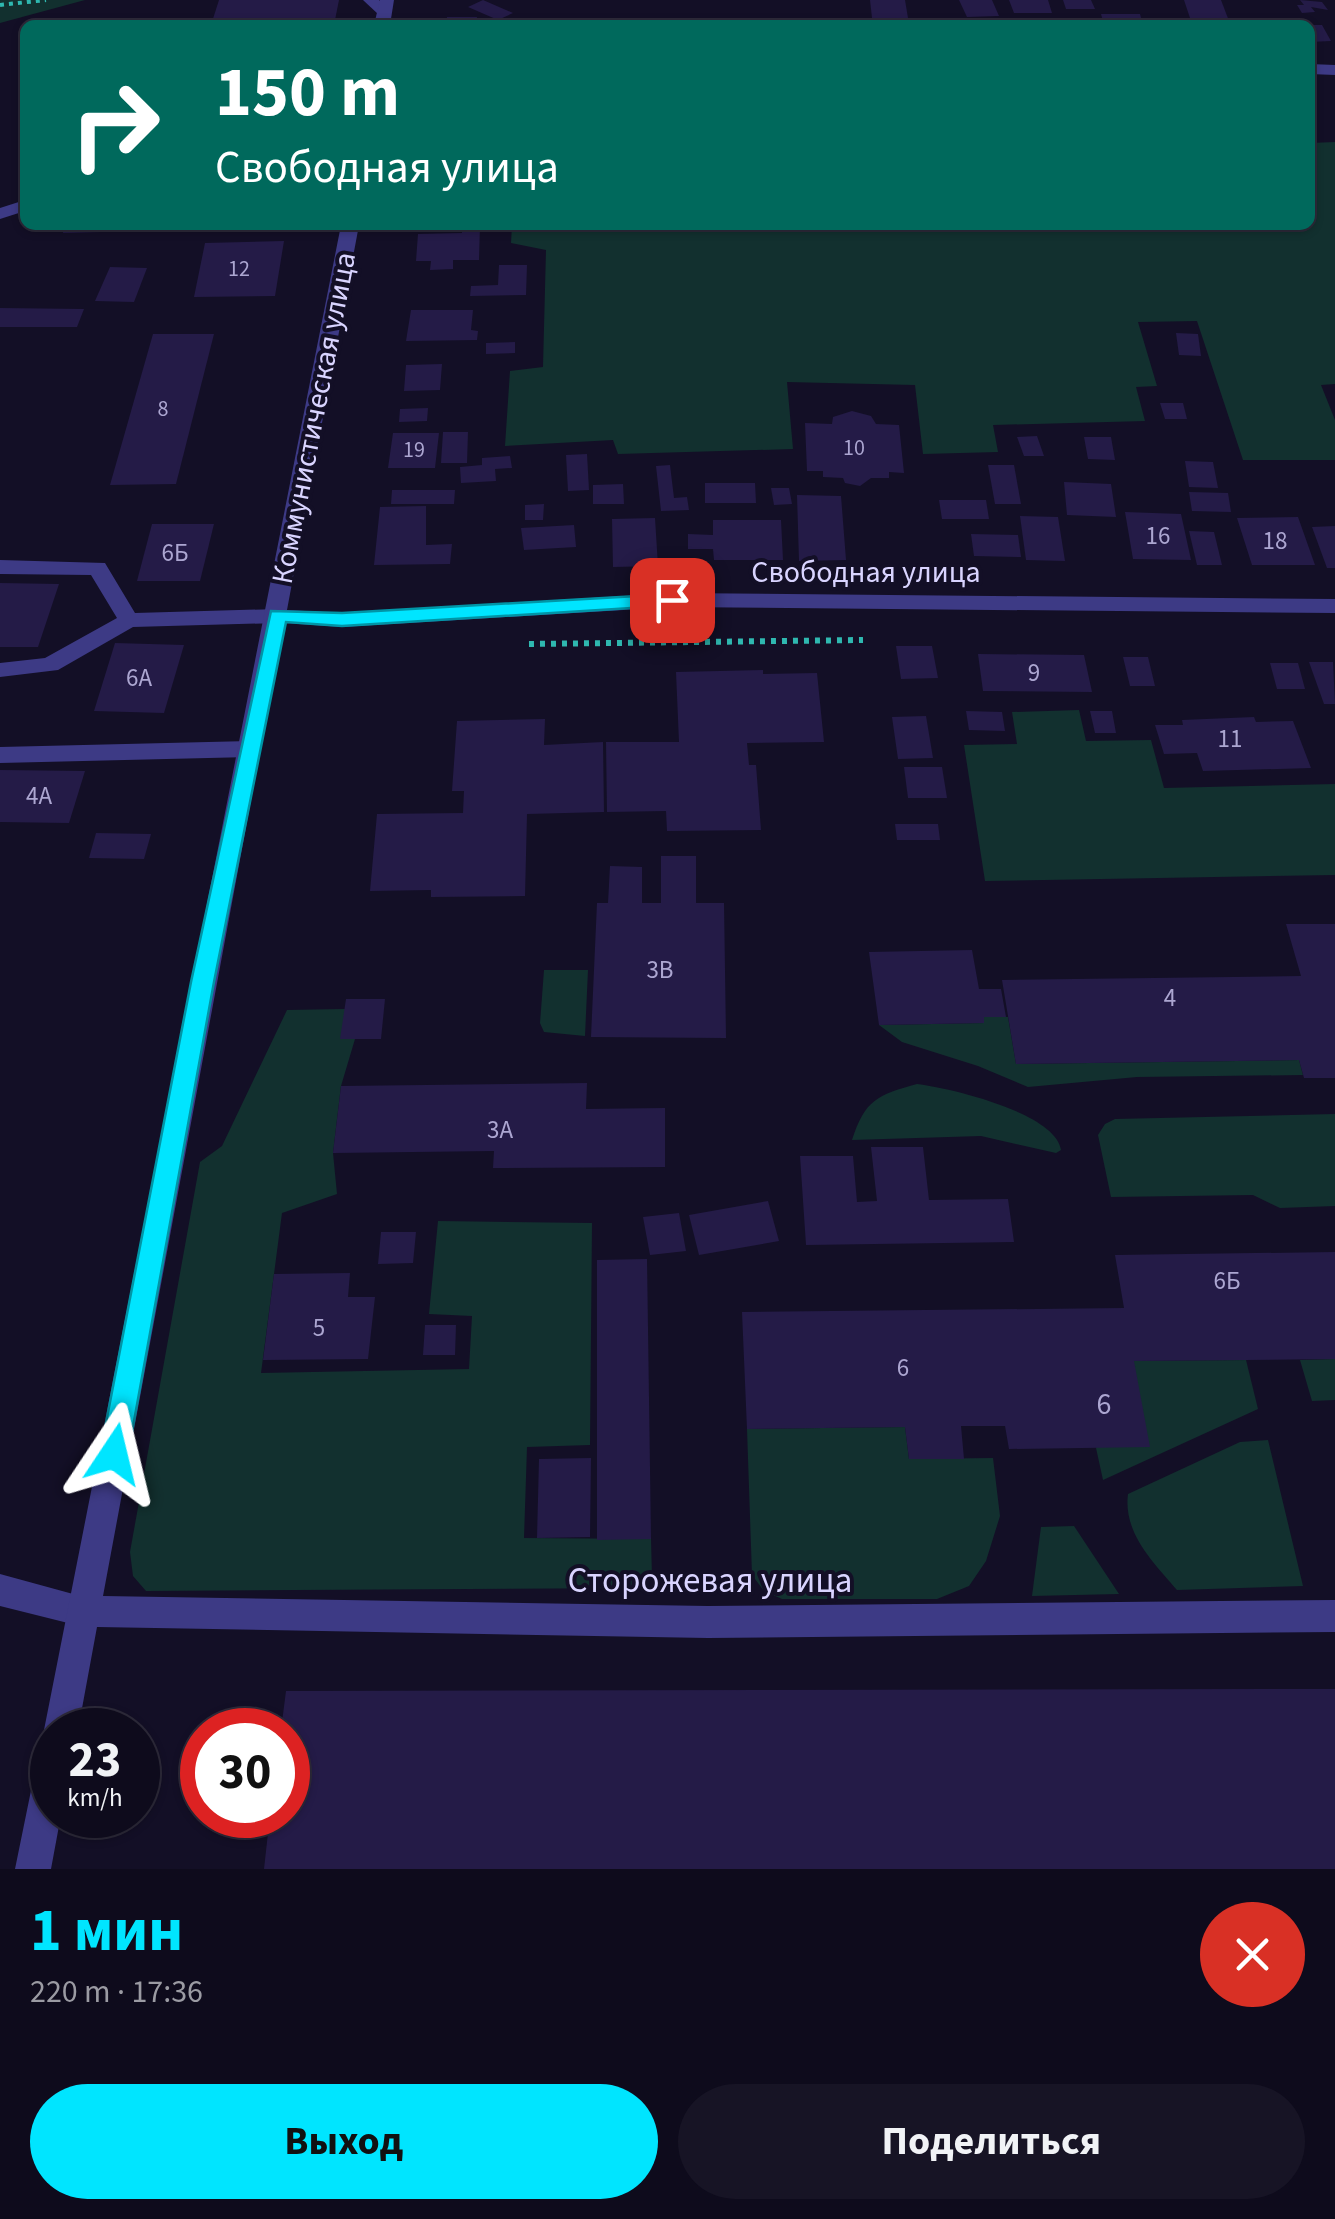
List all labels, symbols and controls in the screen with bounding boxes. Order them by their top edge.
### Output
text: 150 m [215,43,400,143]
icon: right [50,60,180,190]
text: Свободная улица [215,136,559,200]
street label: Коммунистическая улица [261,248,367,588]
house number: 12 [228,253,250,285]
house number: 8 [158,393,169,425]
house number: 10 [843,432,865,464]
house number: 19 [403,434,425,466]
house number: 16 [1146,518,1170,554]
house number: 18 [1263,523,1287,559]
house number: 6Б [162,535,188,571]
street label: Свободная улица [751,551,981,594]
pin [630,558,715,643]
icon: arrive [645,573,700,628]
house number: 9 [1028,655,1040,691]
house number: 6А [126,660,152,696]
house number: 11 [1218,721,1242,757]
house number: 4А [26,778,52,814]
house number: 3В [646,952,674,988]
house number: 4 [1164,980,1176,1016]
house number: 3А [487,1112,513,1148]
house number: 6Б [1214,1263,1240,1299]
house number: 5 [313,1310,325,1346]
house number: 6 [897,1350,909,1386]
house number: 6 [1097,1383,1111,1426]
position arrow [62,1402,166,1506]
street label: Сторожевая улица [567,1556,853,1606]
speed limit sign: 30 [180,1708,310,1838]
text: 23 [69,1725,121,1796]
text: km/h [67,1780,123,1816]
text: 1 мин [30,1889,183,1974]
button: close [1200,1902,1305,2007]
text: 220 m · 17:36 [30,1969,203,2015]
button: Выход [30,2084,658,2199]
button: Поделиться [678,2084,1305,2199]

